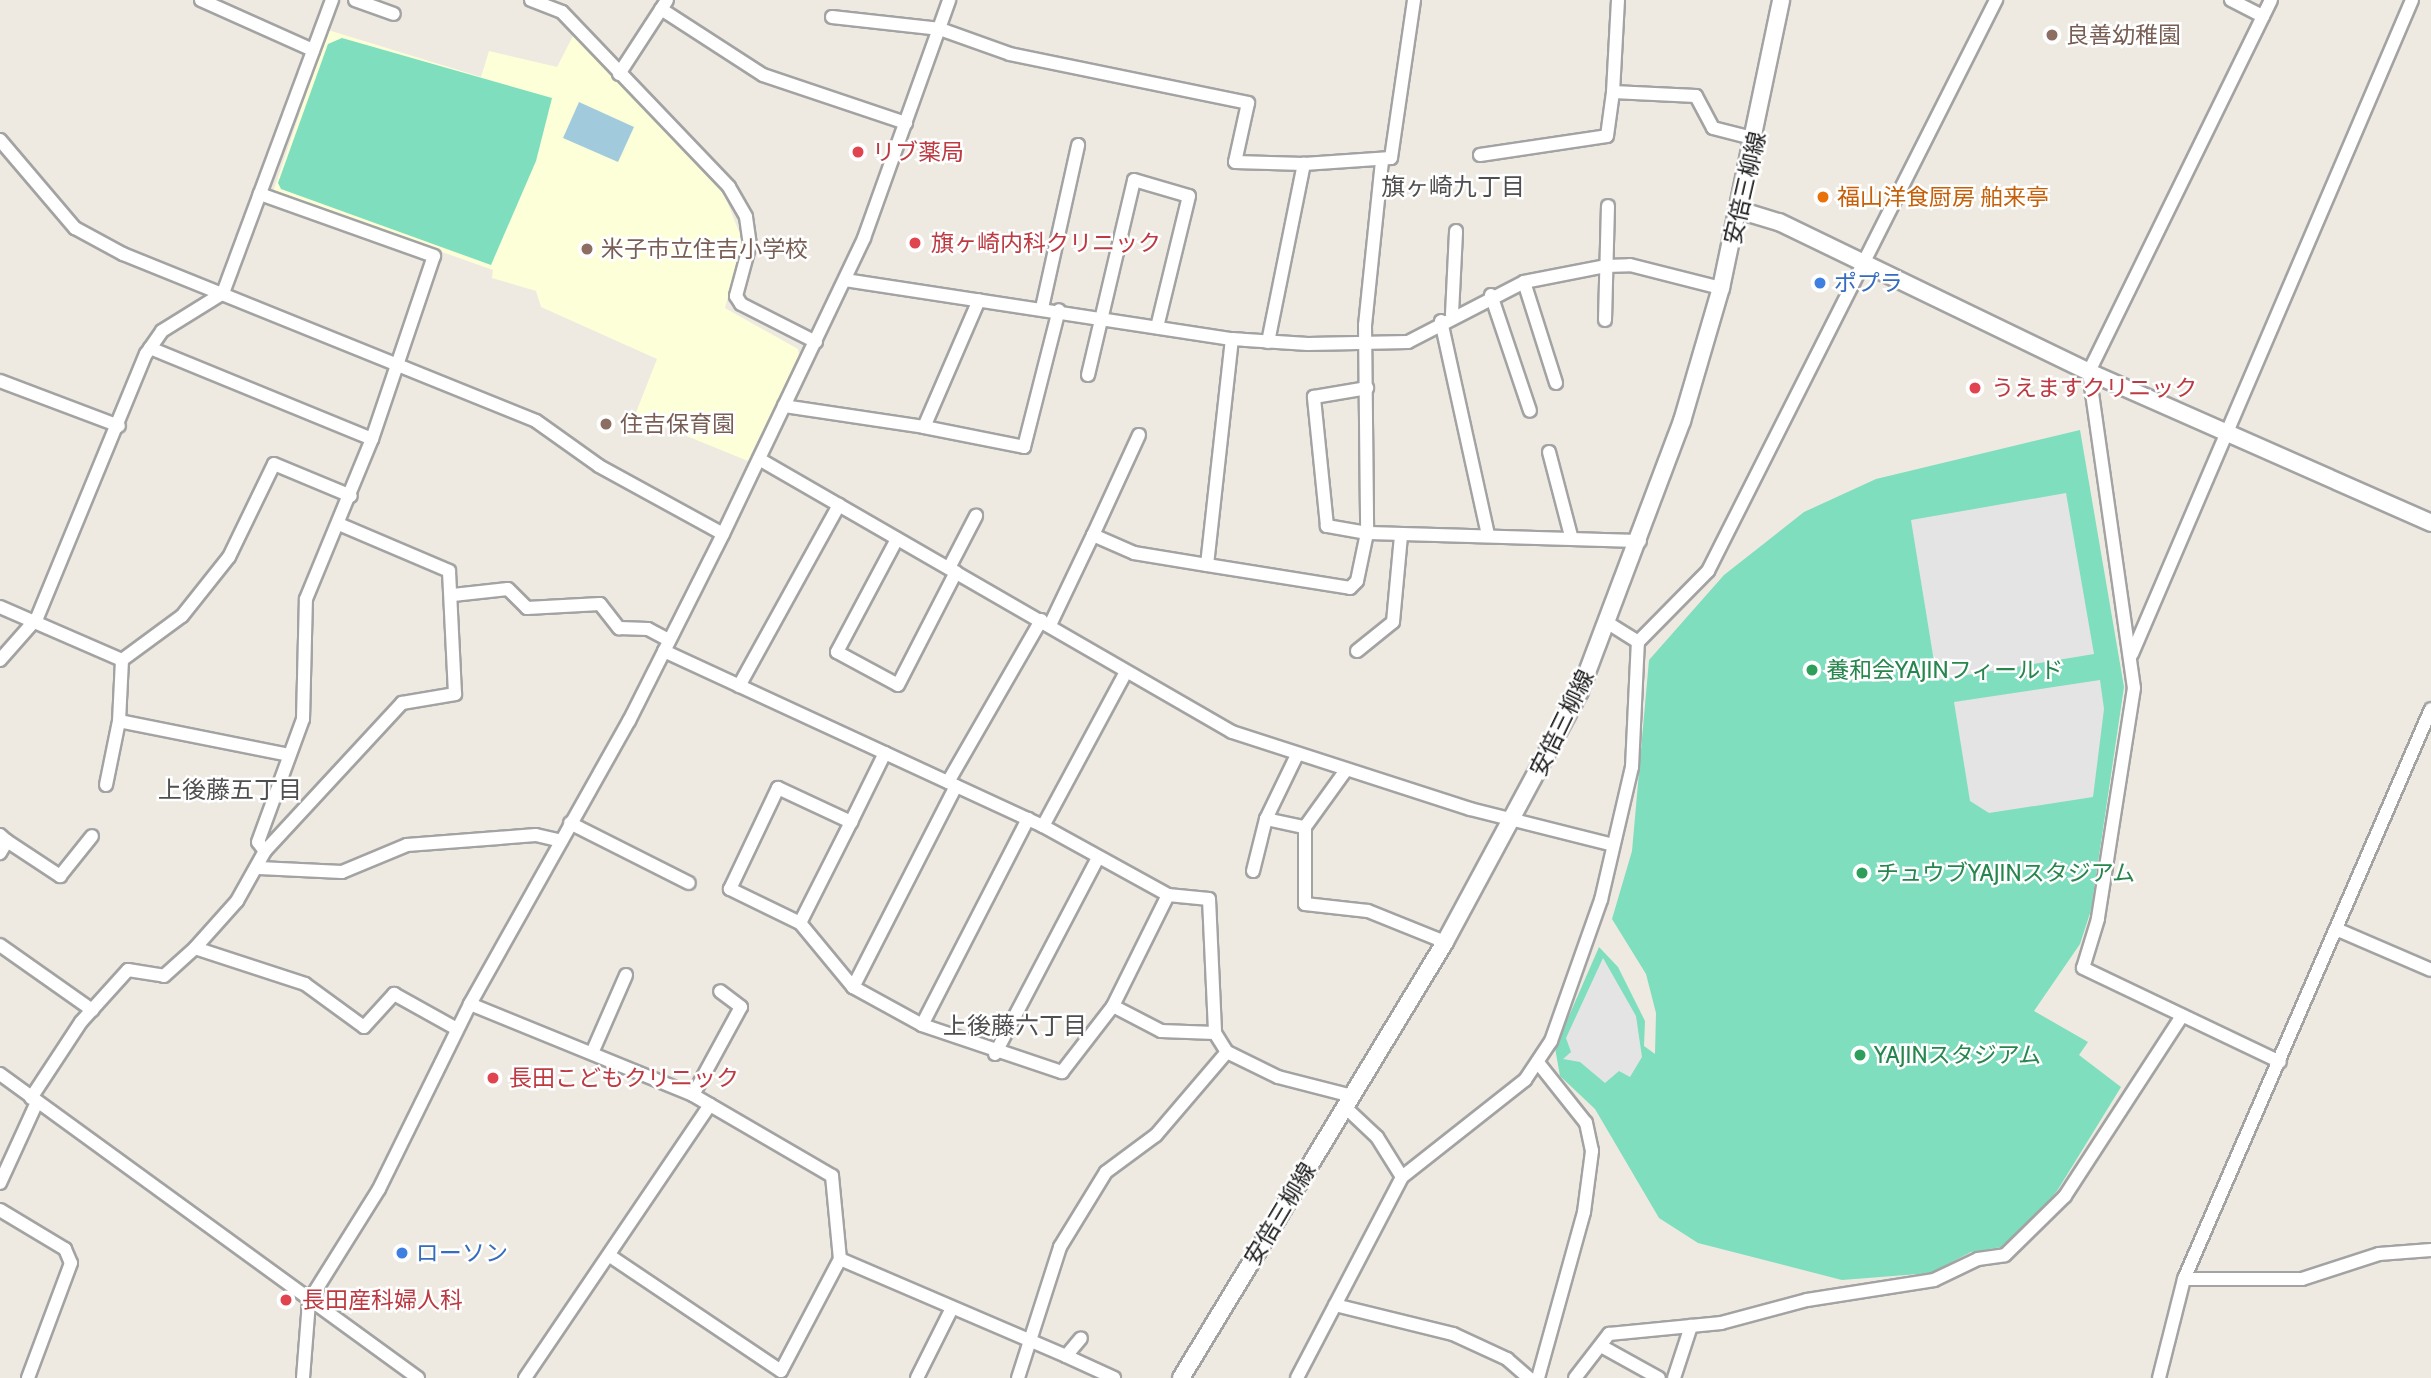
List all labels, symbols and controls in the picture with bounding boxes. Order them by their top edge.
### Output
place label: 良善幼稚園 [2066,21,2181,49]
marker: 良善幼稚園 [2044,27,2060,43]
street label: 安倍三柳線 [1719,129,1771,247]
place label: リブ薬局 [872,138,964,166]
marker: リブ薬局 [850,144,866,160]
district label: 旗ヶ崎九丁目 [1381,173,1525,201]
place label: 福山洋食厨房 舶来亭 [1837,183,2049,211]
marker: 福山洋食厨房 舶来亭 [1815,189,1831,205]
place label: 旗ヶ崎内科クリニック [931,229,1161,257]
marker: 旗ヶ崎内科クリニック [905,233,925,253]
place label: 米子市立住吉小学校 [601,235,808,263]
marker: 米子市立住吉小学校 [579,241,595,257]
place label: ポプラ [1834,269,1903,297]
marker: ポプラ [1812,275,1828,291]
place label: うえますクリニック [1991,374,2198,402]
marker: うえますクリニック [1965,378,1985,398]
place label: 住吉保育園 [620,410,735,438]
marker: 住吉保育園 [598,416,614,432]
place label: 養和会YAJINフィールド [1826,656,2064,684]
marker: 養和会YAJINフィールド [1804,662,1820,678]
street label: 安倍三柳線 [1524,665,1600,781]
district label: 上後藤五丁目 [158,776,302,804]
place label: チュウブYAJINスタジアム [1876,859,2137,887]
marker: チュウブYAJINスタジアム [1854,865,1870,881]
district label: 上後藤六丁目 [943,1012,1087,1040]
place label: YAJINスタジアム [1874,1041,2043,1069]
marker: YAJINスタジアム [1852,1047,1868,1063]
place label: 長田こどもクリニック [509,1064,739,1092]
marker: 長田こどもクリニック [483,1068,503,1088]
street label: 安倍三柳線 [1239,1158,1321,1270]
place label: ローソン [416,1239,508,1267]
marker: ローソン [394,1245,410,1261]
place label: 長田産科婦人科 [302,1286,463,1314]
marker: 長田産科婦人科 [276,1290,296,1310]

